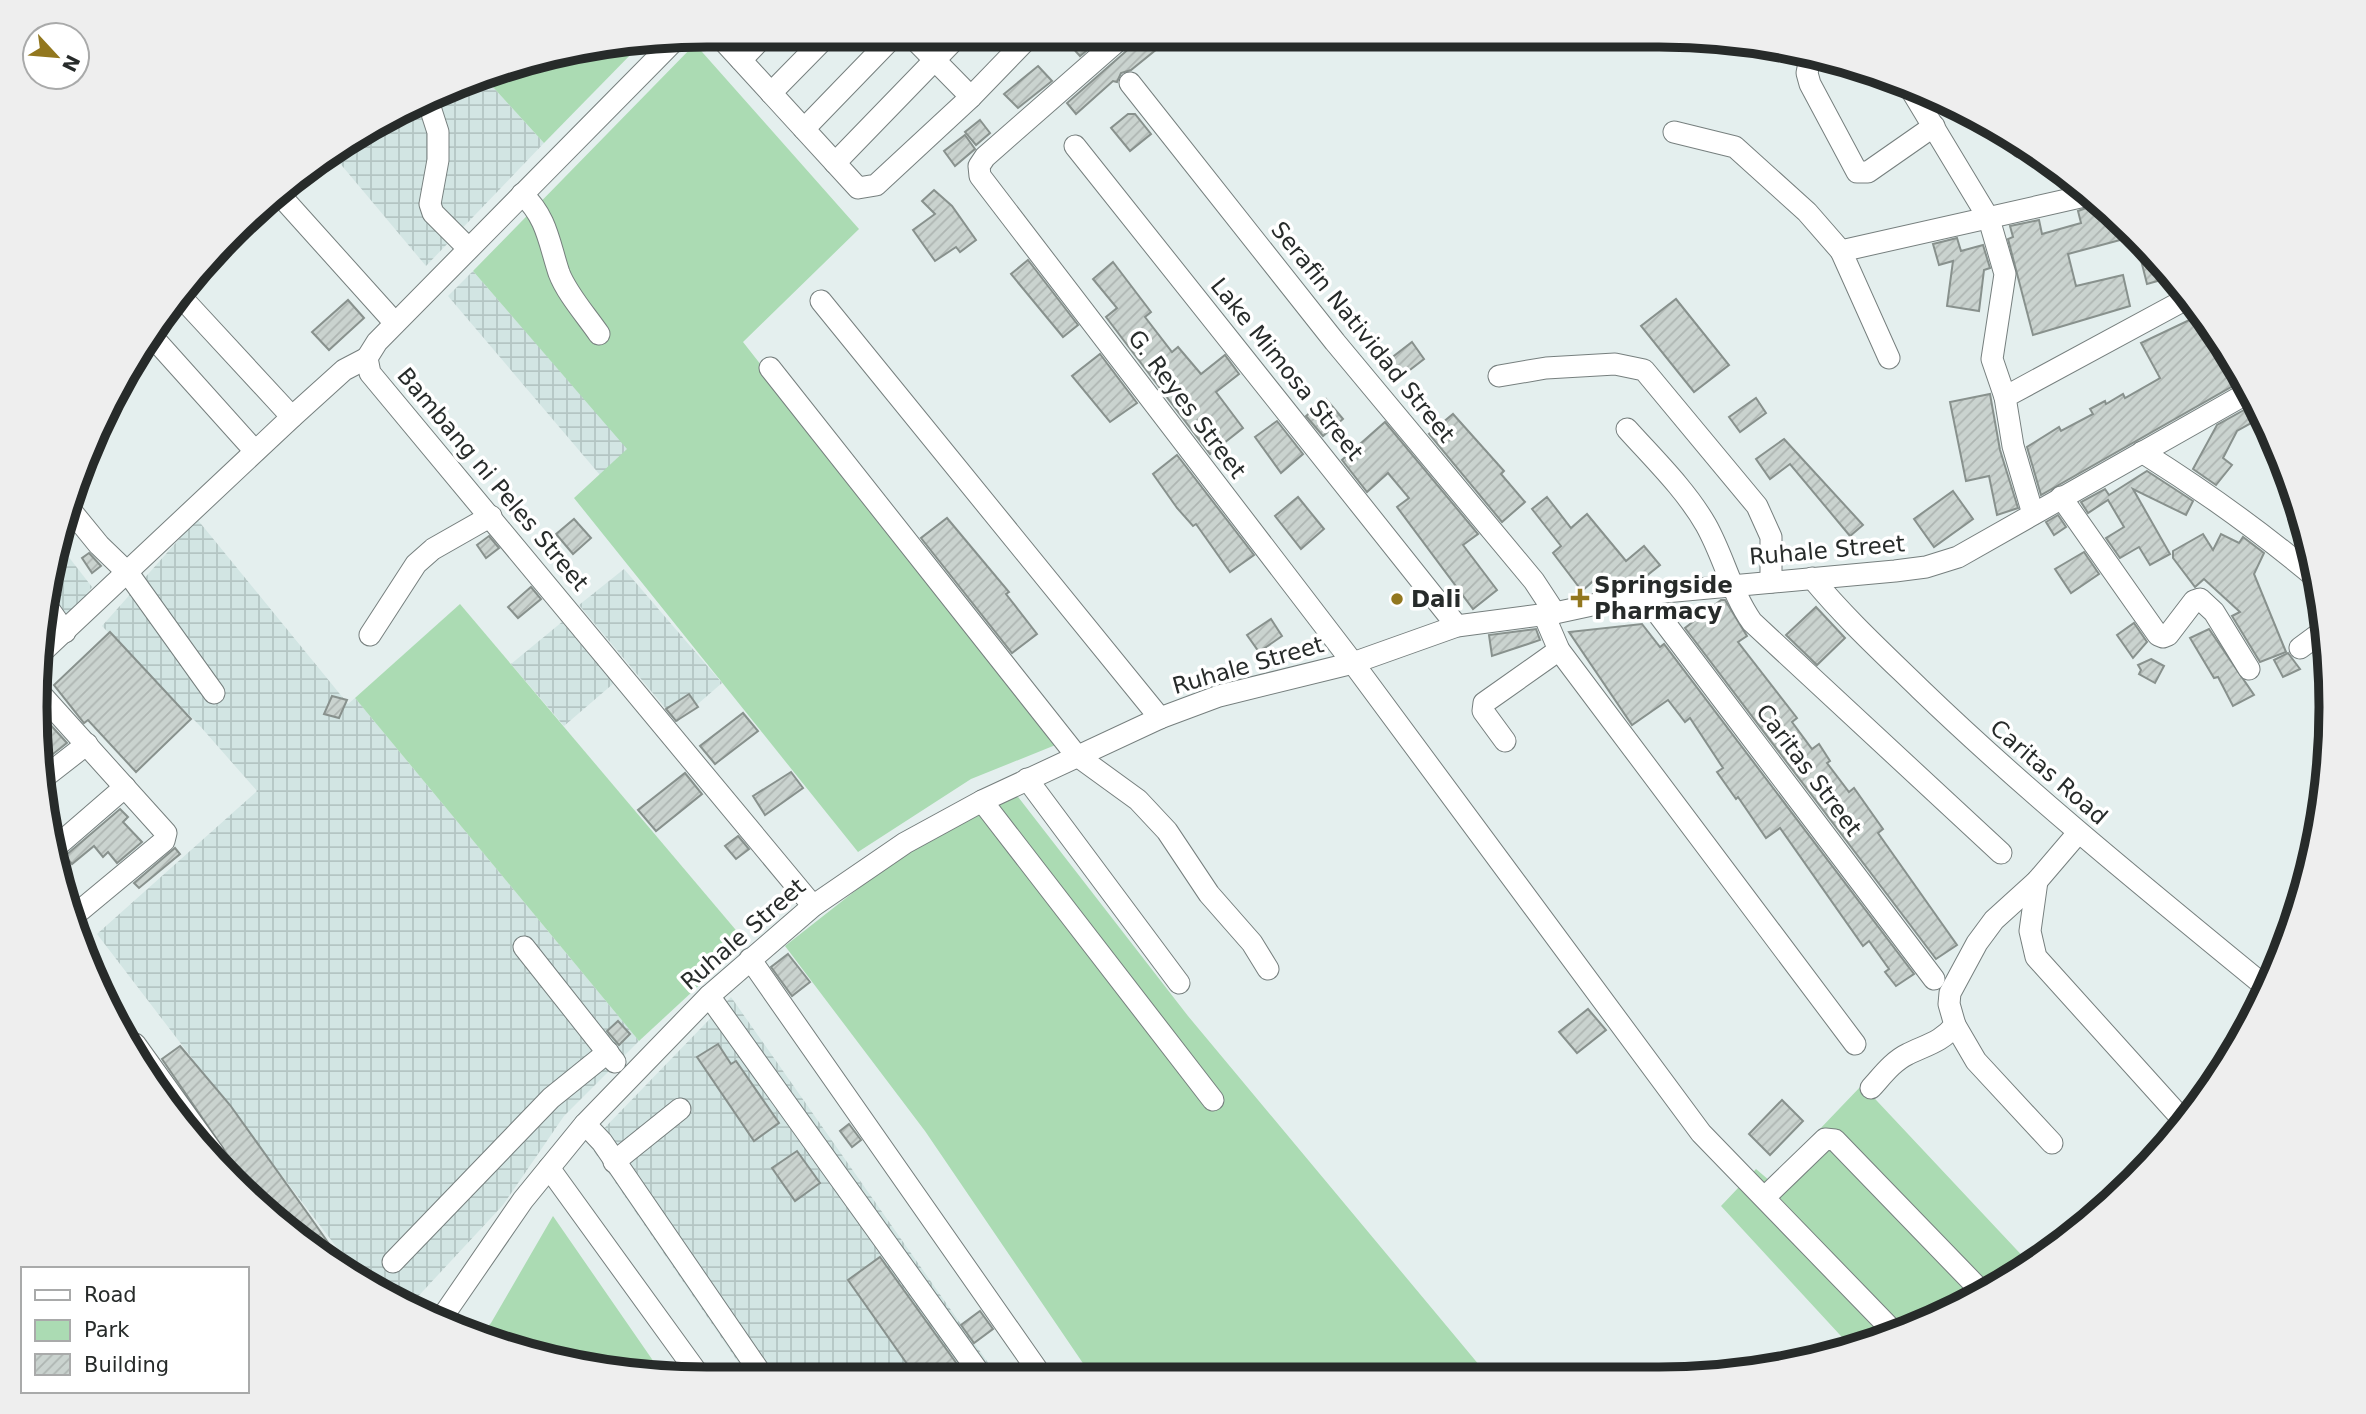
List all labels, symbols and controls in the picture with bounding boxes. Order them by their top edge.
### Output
north arrow [21,21,91,91]
text: N [58,51,85,75]
street label: Serafin Natividad Street [1266,217,1460,447]
street label: Lake Mimosa Street [1206,273,1368,465]
street label: G. Reyes Street [1123,325,1251,483]
street label: Bambang ni Peles Street [392,362,594,596]
street label: Ruhale Street [1748,530,1906,570]
place label: Springside Pharmacy [1594,572,1733,624]
place label: Dali [1411,586,1461,612]
marker: Springside Pharmacy [1572,590,1588,606]
marker: Dali [1389,591,1405,607]
street label: Ruhale Street [1169,631,1327,699]
street label: Caritas Street [1751,699,1867,841]
street label: Caritas Road [1985,714,2113,830]
street label: Ruhale Street [676,873,810,995]
legend [21,1267,248,1393]
text: Road [84,1283,137,1307]
text: Park [84,1318,130,1342]
text: Building [84,1353,169,1377]

